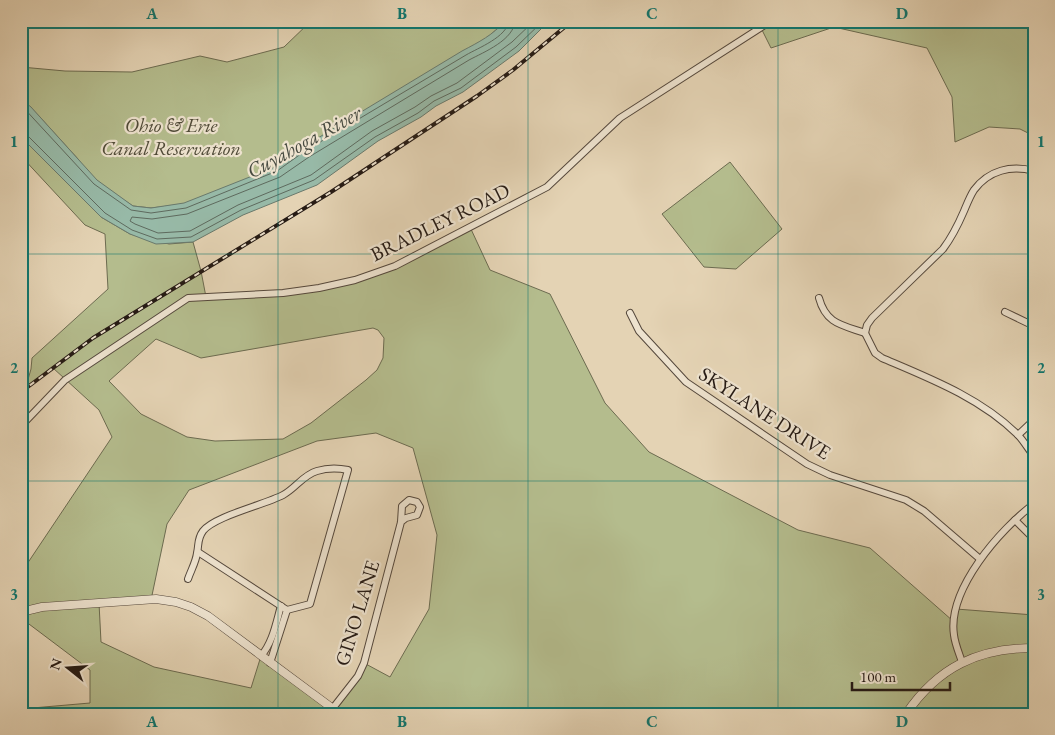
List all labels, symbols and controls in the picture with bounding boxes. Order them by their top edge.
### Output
text: A [145,3,158,24]
text: B [397,3,407,24]
text: C [646,3,658,24]
text: D [896,3,908,24]
water label: Cuyahoga River [242,98,367,184]
park label: Ohio & Erie Canal Reservation [101,112,241,161]
text: 1 [10,131,18,152]
text: 1 [1037,131,1045,152]
street label: BRADLEY ROAD [366,177,514,267]
text: 2 [10,357,19,378]
text: 2 [1037,357,1046,378]
street label: SKYLANE DRIVE [694,361,836,465]
street label: GINO LANE [329,557,385,669]
text: 3 [10,584,18,605]
text: 3 [1037,584,1045,605]
north arrow [42,642,92,692]
text: N [45,656,66,672]
scale bar [852,660,950,692]
text: 100 m [860,667,897,686]
text: A [145,711,158,732]
text: B [397,711,407,732]
text: C [646,711,658,732]
text: D [896,711,908,732]

